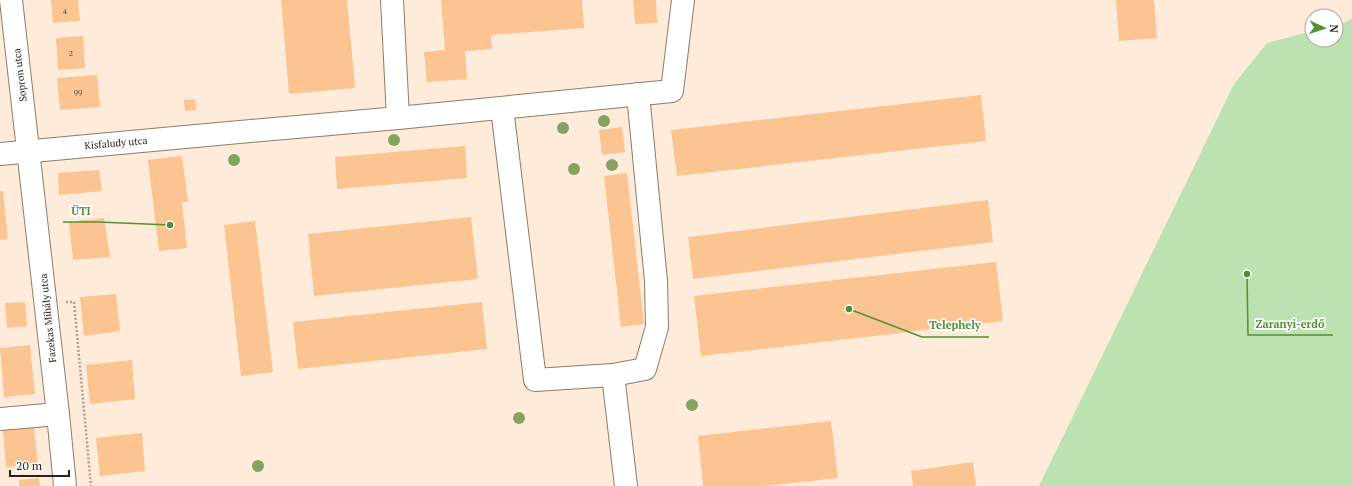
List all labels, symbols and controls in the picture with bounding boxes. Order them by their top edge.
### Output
house number: 4 [63,6,68,16]
north arrow [1304,8,1344,48]
text: N [1327,24,1341,34]
street label: Sopron utca [10,48,30,102]
house number: 2 [69,48,73,58]
house number: 99 [74,87,82,97]
street label: Kisfaludy utca [84,134,148,152]
callout: ÜTI [63,199,98,222]
text: ÜTI [71,204,91,218]
street label: Fazekas Mihály utca [37,273,59,363]
callout: Zaranyi-erdő [1248,312,1333,335]
callout: Telephely [922,314,989,337]
text: Zaranyi-erdő [1256,317,1325,331]
text: Telephely [929,318,981,332]
scale bar [10,452,69,478]
text: 20 m [16,458,43,473]

